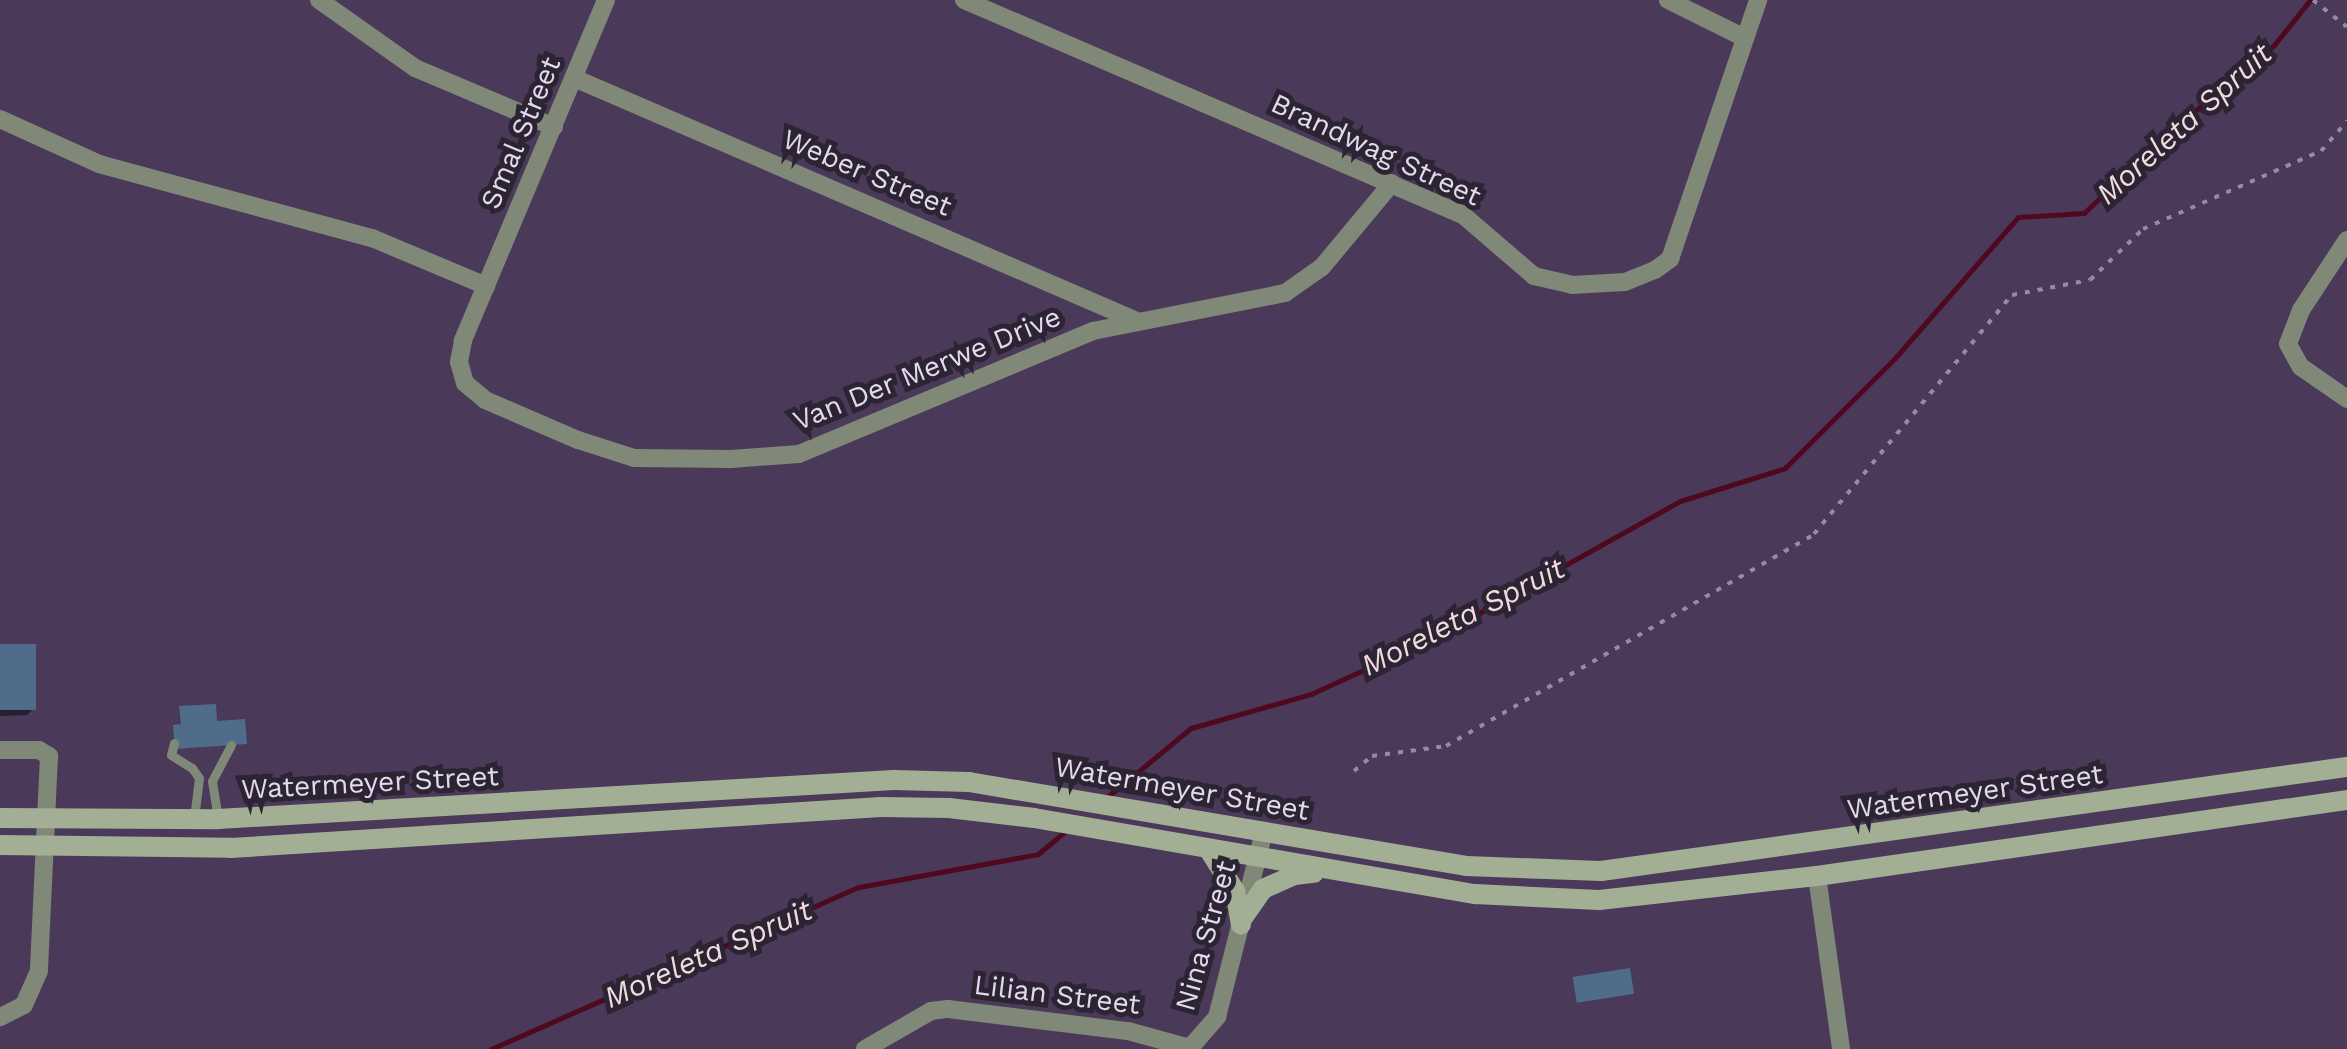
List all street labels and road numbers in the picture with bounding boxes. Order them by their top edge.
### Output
street label: Smal Street [474,52,568,214]
street label: Brandwag Street [1266,87,1486,213]
street label: Weber Street [777,122,957,224]
street label: Van Der Merwe Drive [788,300,1066,438]
street label: Watermeyer Street [1052,750,1312,828]
street label: Watermeyer Street [1845,757,2105,827]
street label: Watermeyer Street [240,759,500,807]
street label: Nina Street [1168,857,1244,1015]
street label: Lilian Street [972,968,1142,1022]

